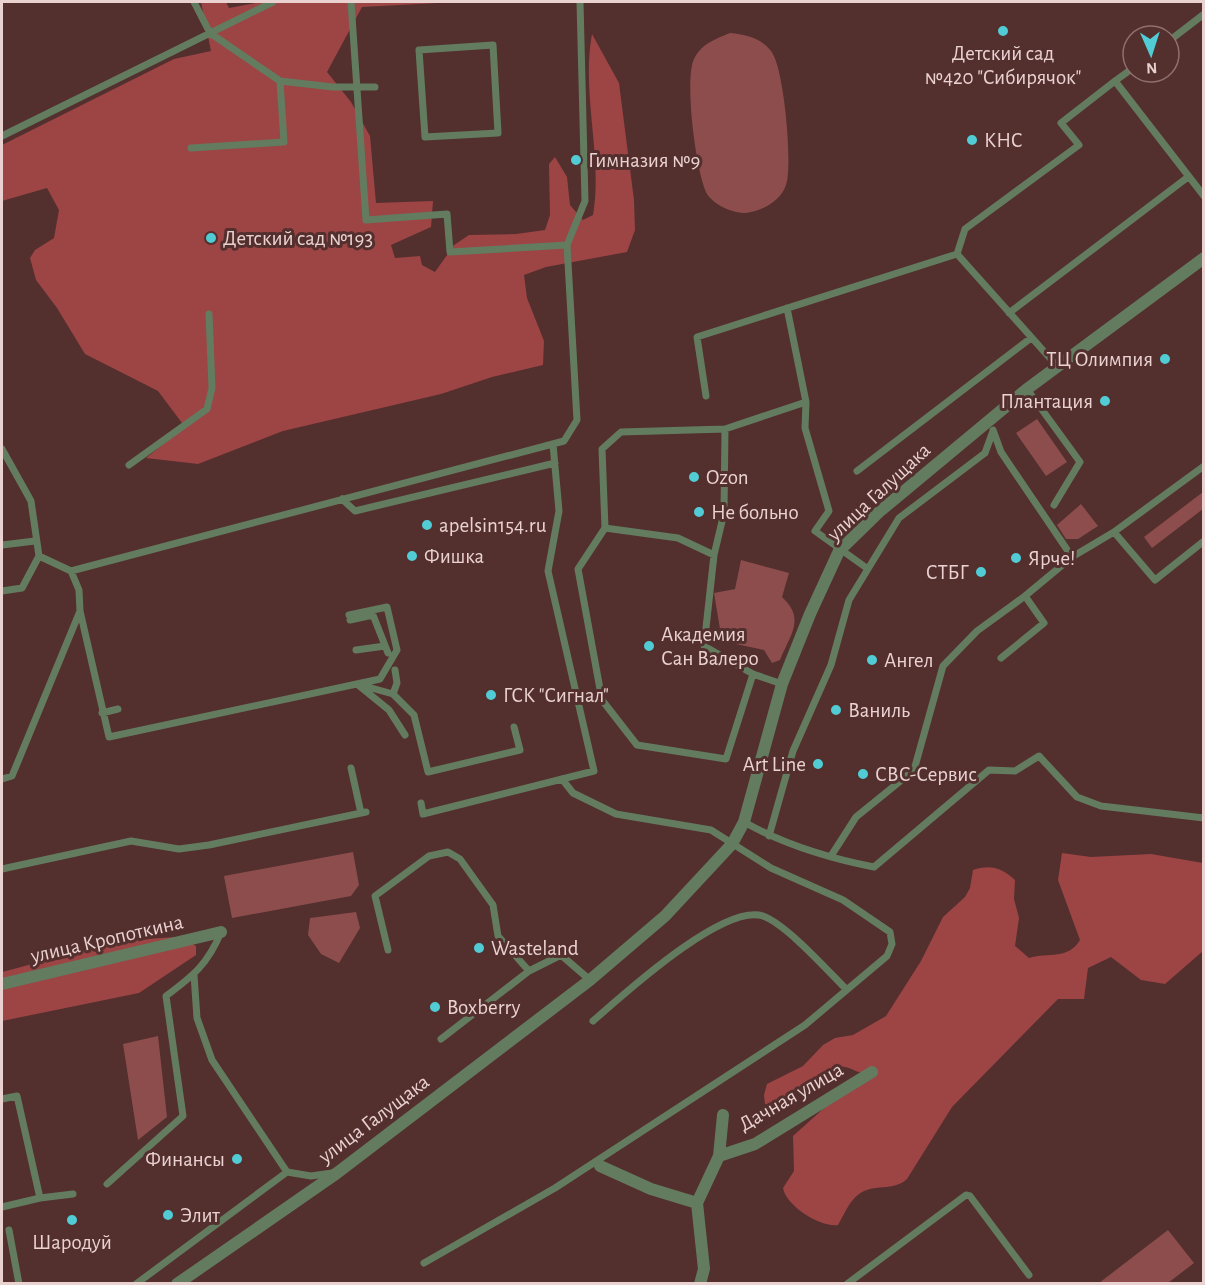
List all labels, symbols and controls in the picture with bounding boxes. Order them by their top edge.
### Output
marker: Детский сад №420 "Сибирячок" [996,24,1010,38]
north arrow [1121,24,1181,84]
place label: Детский сад №420 "Сибирячок" [925,43,1081,88]
text: N [1146,60,1158,76]
place label: КНС [984,130,1023,151]
marker: КНС [965,133,979,147]
place label: Гимназия №9 [588,150,700,171]
marker: Гимназия №9 [569,153,583,167]
place label: Детский сад №193 [223,228,373,249]
marker: Детский сад №193 [204,231,218,245]
place label: ТЦ Олимпия [1046,349,1153,370]
marker: ТЦ Олимпия [1158,352,1172,366]
place label: Плантация [1000,391,1093,412]
marker: Плантация [1098,394,1112,408]
street label: улица Галущака [823,439,935,546]
place label: Ozon [706,467,749,488]
marker: Ozon [687,470,701,484]
place label: Не больно [711,502,799,523]
marker: Не больно [692,505,706,519]
place label: apelsin154.ru [439,515,547,536]
marker: apelsin154.ru [420,518,434,532]
place label: Фишка [424,546,484,567]
place label: Ярче! [1028,548,1075,569]
marker: Фишка [405,549,419,563]
marker: Ярче! [1009,551,1023,565]
place label: СТБГ [926,562,970,583]
marker: СТБГ [974,565,988,579]
place label: Академия Сан Валеро [661,624,759,669]
marker: Академия Сан Валеро [642,639,656,653]
place label: Ангел [884,650,933,671]
marker: Ангел [865,653,879,667]
place label: ГСК "Сигнал" [503,685,609,706]
marker: ГСК "Сигнал" [484,688,498,702]
place label: Ваниль [848,700,910,721]
marker: Ваниль [829,703,843,717]
place label: Art Line [743,754,806,775]
marker: Art Line [811,757,825,771]
place label: СВС-Сервис [875,764,977,785]
marker: СВС-Сервис [856,767,870,781]
street label: улица Кропоткина [28,911,186,967]
place label: Wasteland [491,938,579,959]
marker: Wasteland [472,941,486,955]
place label: Boxberry [447,997,520,1018]
marker: Boxberry [428,1000,442,1014]
street label: Дачная улица [735,1059,847,1135]
street label: улица Галущака [314,1071,433,1168]
place label: Финансы [145,1149,225,1170]
marker: Финансы [230,1152,244,1166]
place label: Элит [180,1205,220,1226]
marker: Элит [161,1208,175,1222]
marker: Шародуй [65,1213,79,1227]
place label: Шародуй [32,1232,112,1253]

